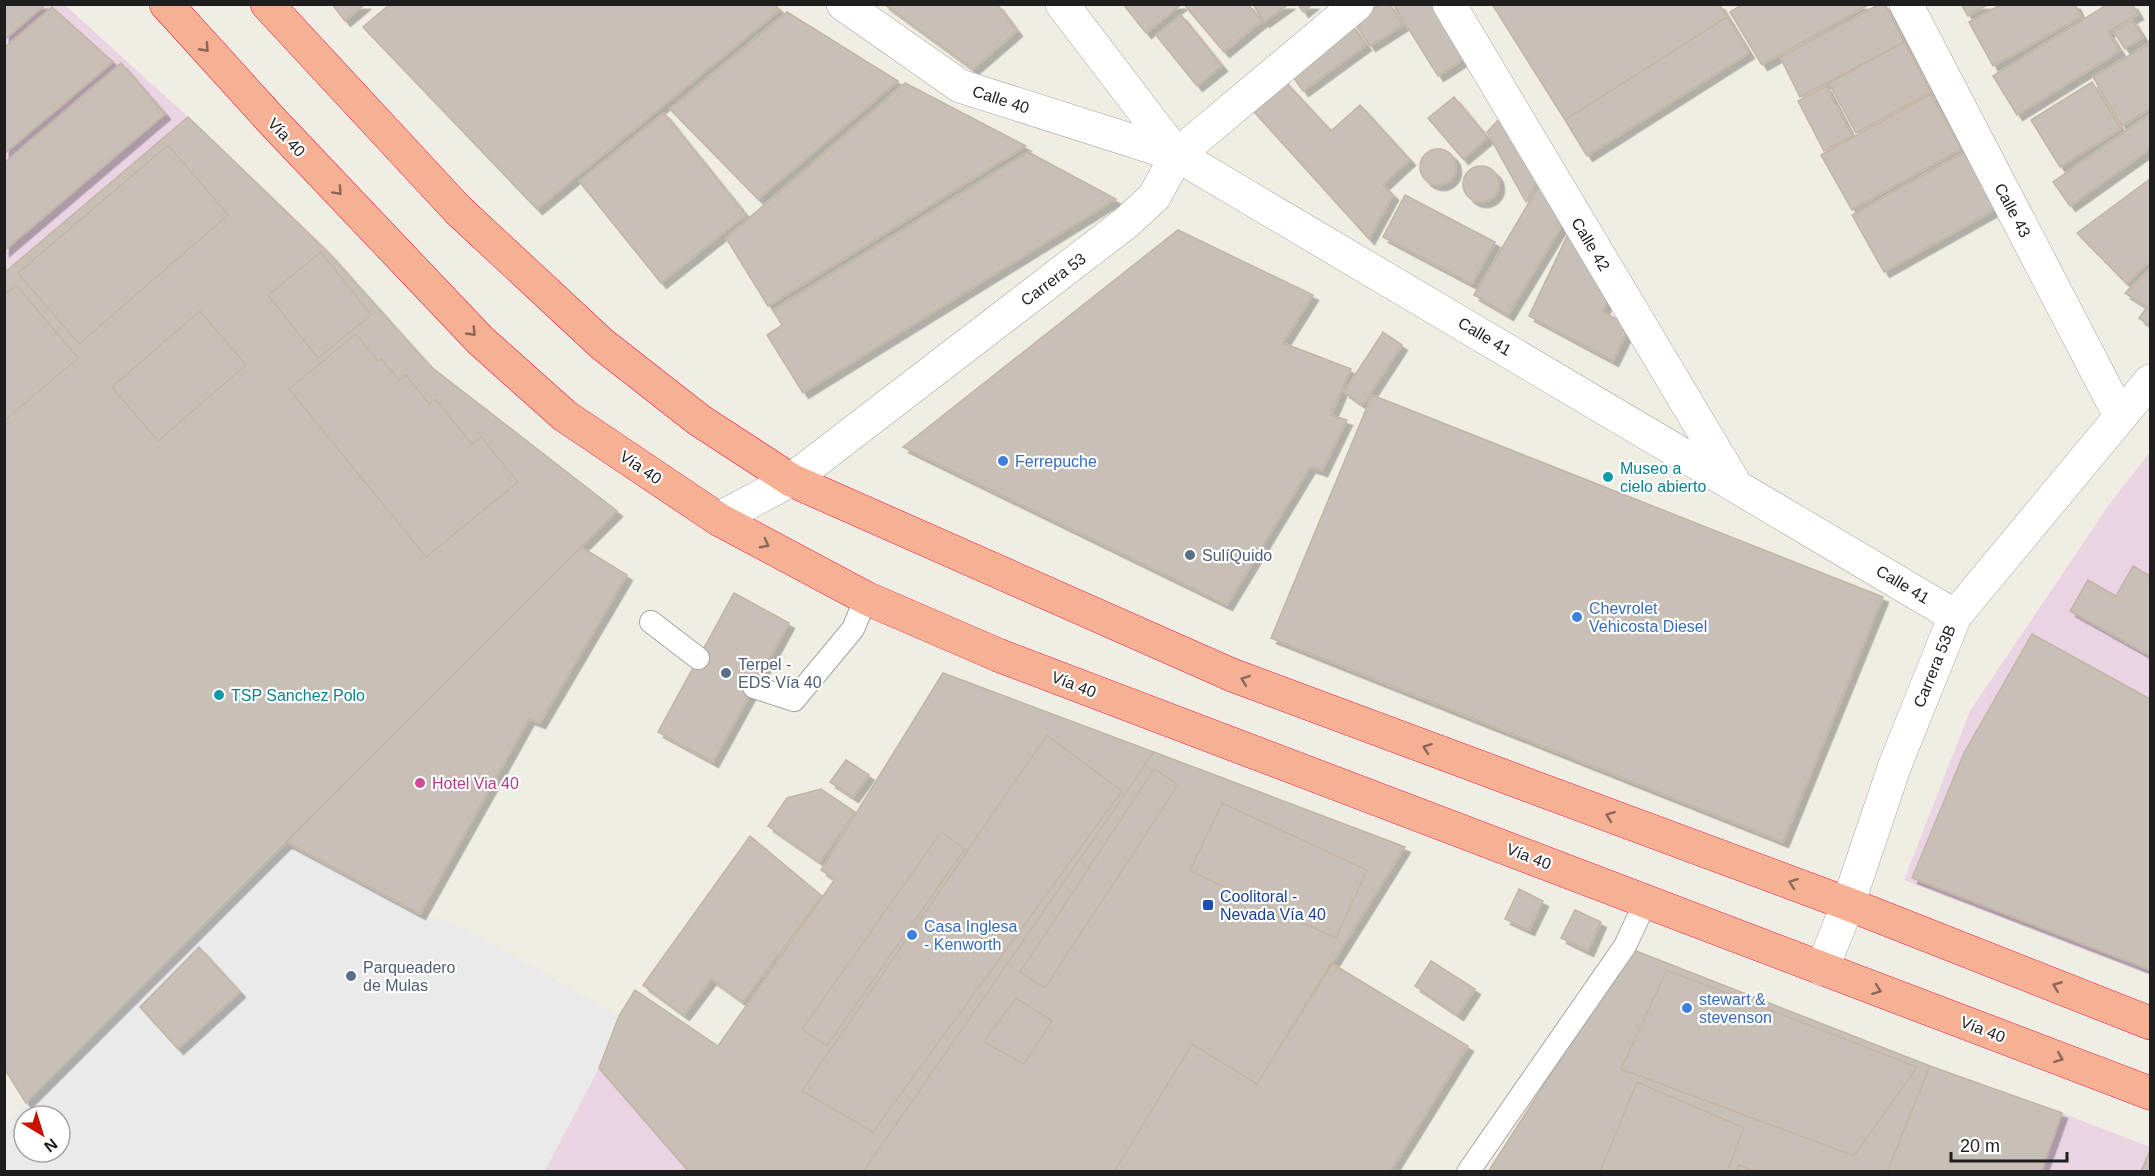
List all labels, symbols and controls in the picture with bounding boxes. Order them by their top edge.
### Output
one-way arrow [198,41,209,51]
street label: Calle 40 [970,82,1031,117]
street label: Vía 40 [265,115,309,160]
street label: Calle 43 [1991,180,2034,240]
one-way arrow [331,184,342,195]
street label: Calle 42 [1568,215,1613,274]
street label: Carrera 53 [1018,250,1089,309]
street label: Calle 41 [1455,314,1514,359]
one-way arrow [465,325,476,336]
street label: Vía 40 [617,447,665,487]
place label: Ferrepuche [1015,453,1097,470]
marker: Ferrepuche [996,454,1010,468]
place label: Museo a cielo abierto [1620,460,1706,495]
marker: Museo a cielo abierto [1601,470,1615,484]
one-way arrow [759,537,770,548]
place label: SulíQuido [1202,547,1272,564]
marker: SulíQuido [1183,548,1197,562]
street label: Calle 41 [1873,562,1932,607]
place label: Chevrolet Vehicosta Diesel [1589,600,1707,635]
marker: Chevrolet Vehicosta Diesel [1570,610,1584,624]
street label: Carrera 53B [1910,623,1959,710]
place label: Terpel - EDS Vía 40 [738,656,822,691]
marker: Terpel - EDS Vía 40 [719,666,733,680]
street label: Vía 40 [1049,668,1099,701]
one-way arrow [1240,675,1250,688]
place label: TSP Sanchez Polo [231,687,365,704]
marker: TSP Sanchez Polo [212,688,226,702]
one-way arrow [1423,743,1434,755]
place label: Hotel Via 40 [432,775,519,792]
marker: Hotel Via 40 [413,776,427,790]
one-way arrow [1606,810,1616,823]
street label: Vía 40 [1504,840,1554,873]
one-way arrow [1788,878,1799,891]
place label: Coolitoral - Nevada Vía 40 [1220,888,1326,923]
marker: Coolitoral - Nevada Vía 40 [1201,898,1215,912]
place label: Casa Inglesa - Kenworth [924,918,1017,953]
marker: Casa Inglesa - Kenworth [905,928,919,942]
place label: Parqueadero de Mulas [363,959,456,994]
marker: Parqueadero de Mulas [344,969,358,983]
one-way arrow [2052,981,2063,993]
one-way arrow [1871,982,1882,995]
place label: stewart & stevenson [1699,991,1772,1026]
marker: stewart & stevenson [1680,1001,1694,1015]
street label: Vía 40 [1958,1013,2008,1046]
one-way arrow [2053,1051,2064,1063]
north arrow [12,1104,72,1164]
scale bar [1951,1125,2066,1163]
text: N [41,1135,61,1156]
text: 20 m [1960,1136,2000,1156]

